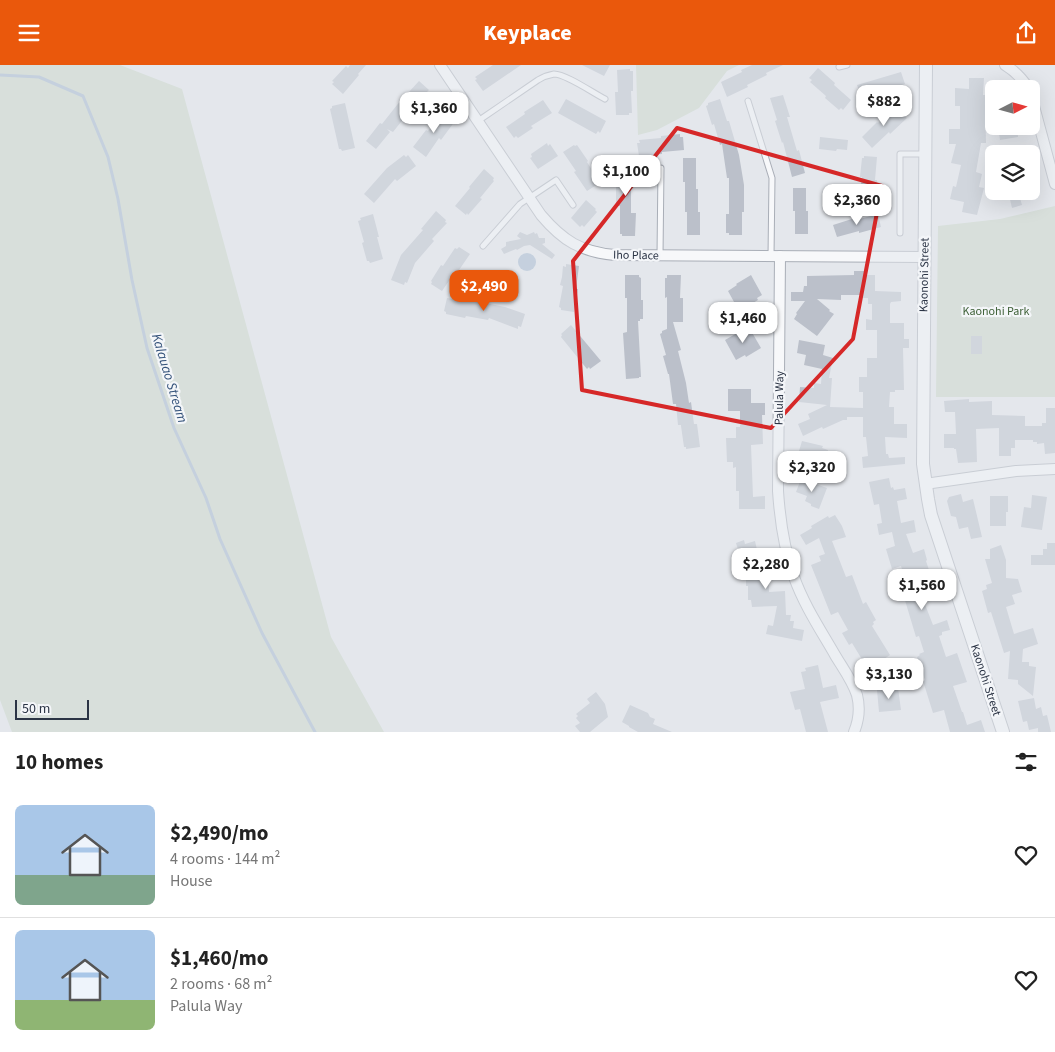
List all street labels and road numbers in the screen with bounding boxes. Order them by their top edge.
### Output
street label: Kaonohi Street [915,238,934,312]
street label: Iho Place [613,247,659,264]
street label: Palula Way [771,370,788,425]
street label: Kaonohi Street [966,642,1005,718]

